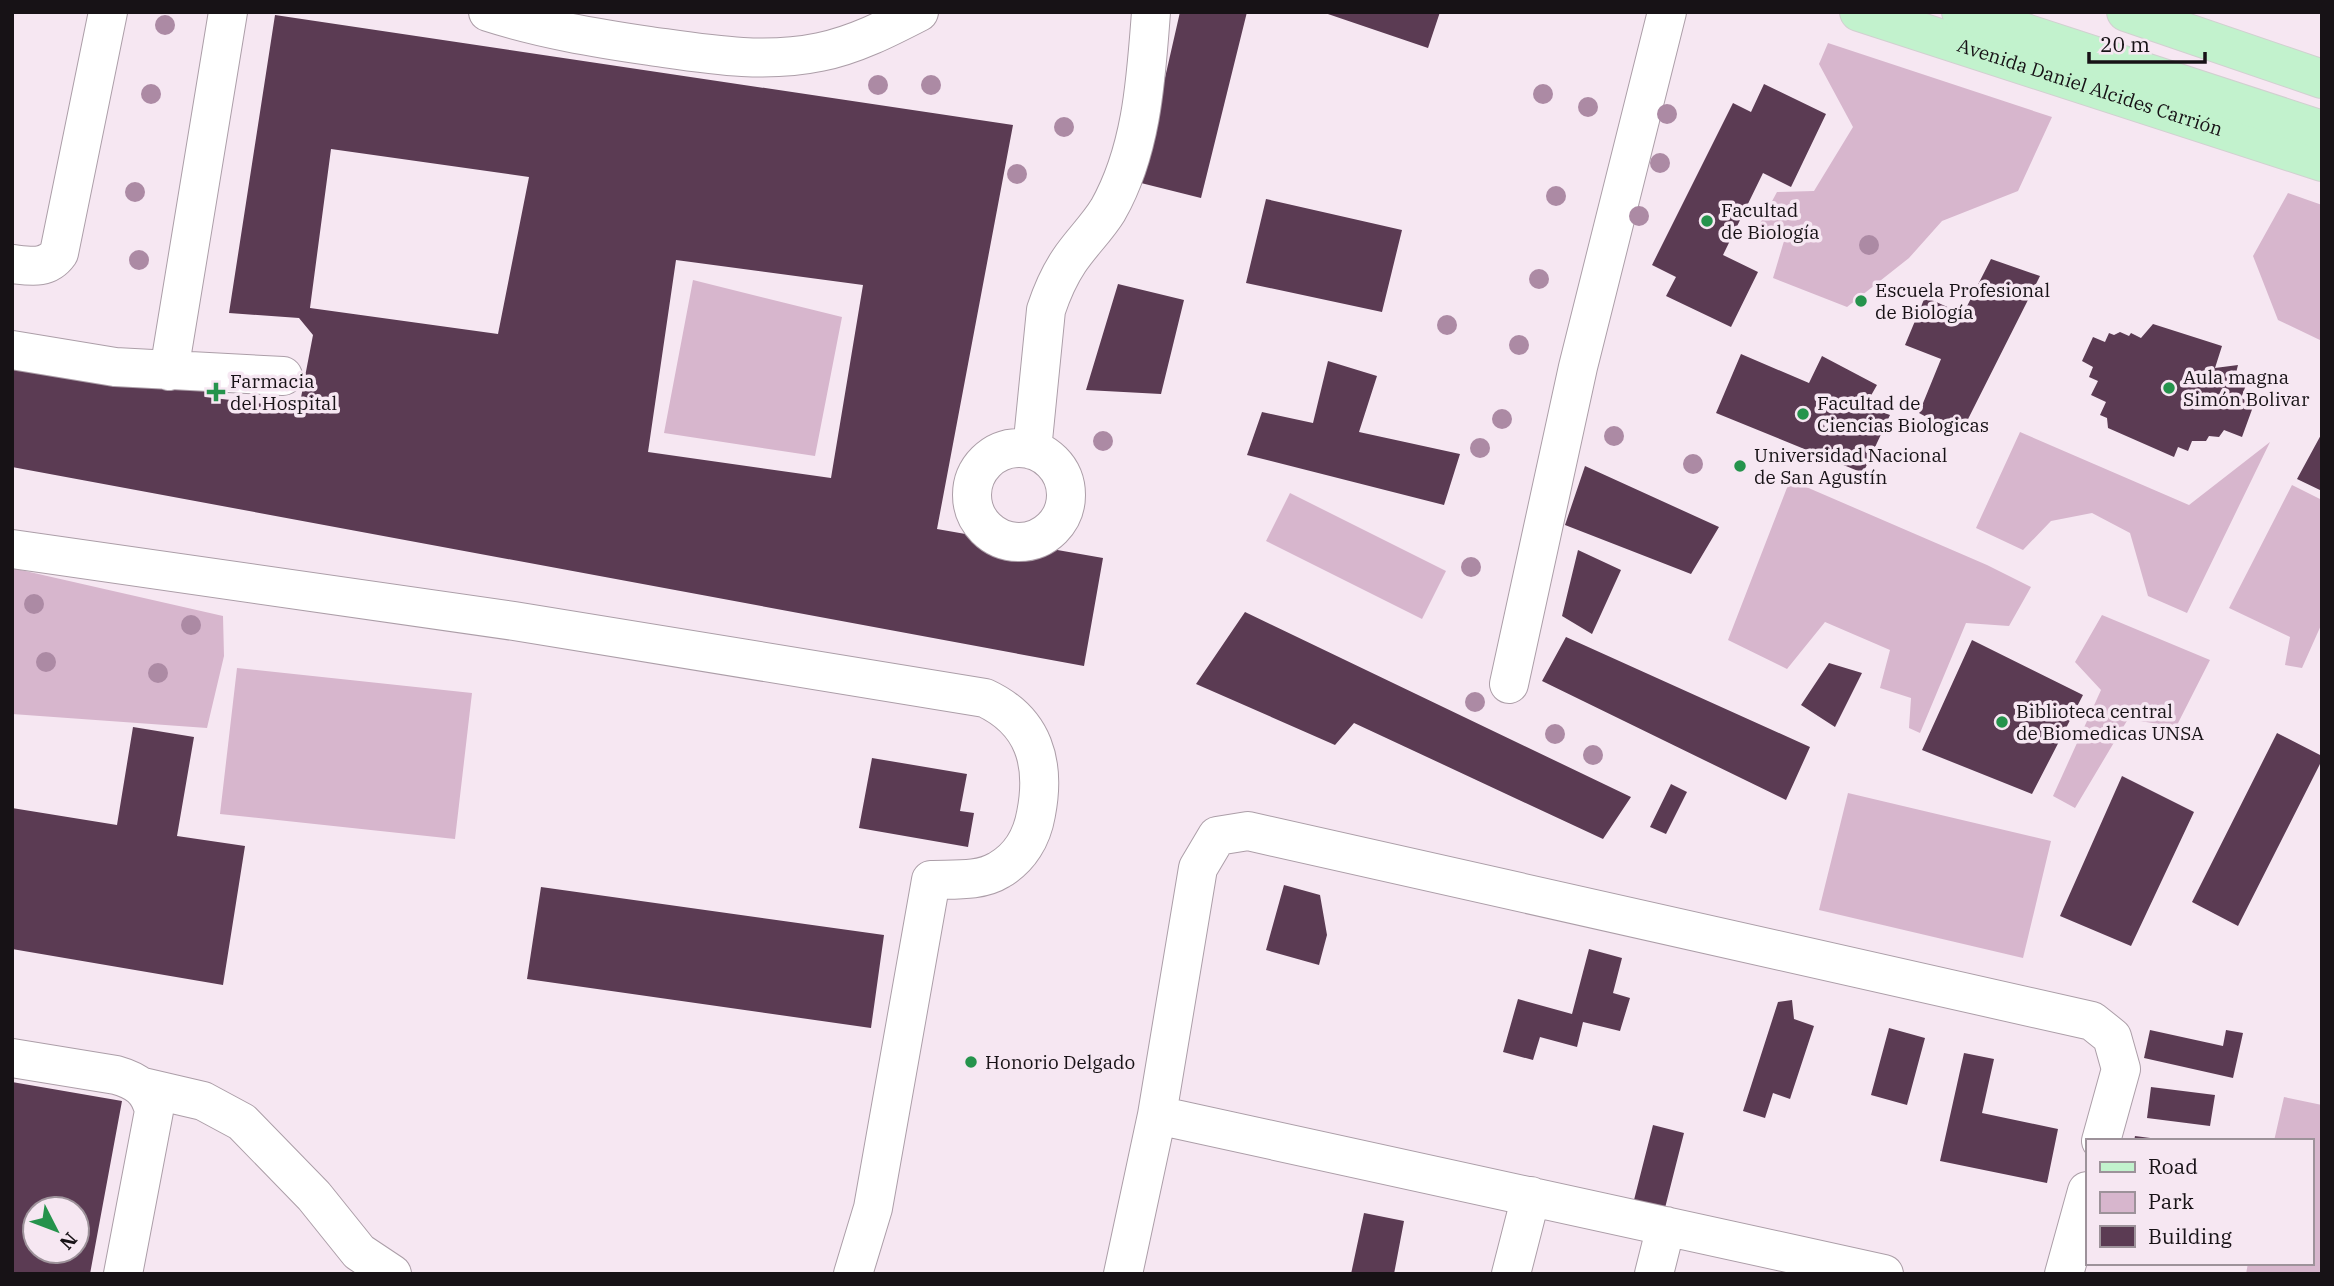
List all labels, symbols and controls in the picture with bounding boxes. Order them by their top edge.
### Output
scale bar [2089,21,2204,65]
text: 20 m [2100,30,2150,58]
street label: Avenida Daniel Alcides Carrión [1954,33,2226,141]
place label: Facultad de Biología [1721,198,1820,244]
marker: Facultad de Biología [1699,213,1715,229]
place label: Escuela Profesional de Biología [1875,278,2050,324]
marker: Escuela Profesional de Biología [1853,293,1869,309]
place label: Aula magna Simón Bolivar [2183,365,2310,411]
place label: Farmacia del Hospital [230,369,337,415]
marker: Aula magna Simón Bolivar [2161,380,2177,396]
marker: Farmacia del Hospital [208,384,224,400]
place label: Facultad de Ciencias Biologicas [1817,391,1989,437]
marker: Facultad de Ciencias Biologicas [1795,406,1811,422]
place label: Universidad Nacional de San Agustín [1754,443,1948,489]
marker: Universidad Nacional de San Agustín [1732,458,1748,474]
place label: Biblioteca central de Biomedicas UNSA [2016,699,2204,745]
marker: Biblioteca central de Biomedicas UNSA [1994,714,2010,730]
place label: Honorio Delgado [985,1050,1135,1074]
marker: Honorio Delgado [963,1054,979,1070]
legend [2086,1139,2313,1265]
text: Road [2148,1152,2198,1180]
text: Park [2148,1187,2195,1215]
north arrow [21,1195,91,1265]
text: Building [2148,1222,2233,1250]
text: N [55,1228,83,1255]

